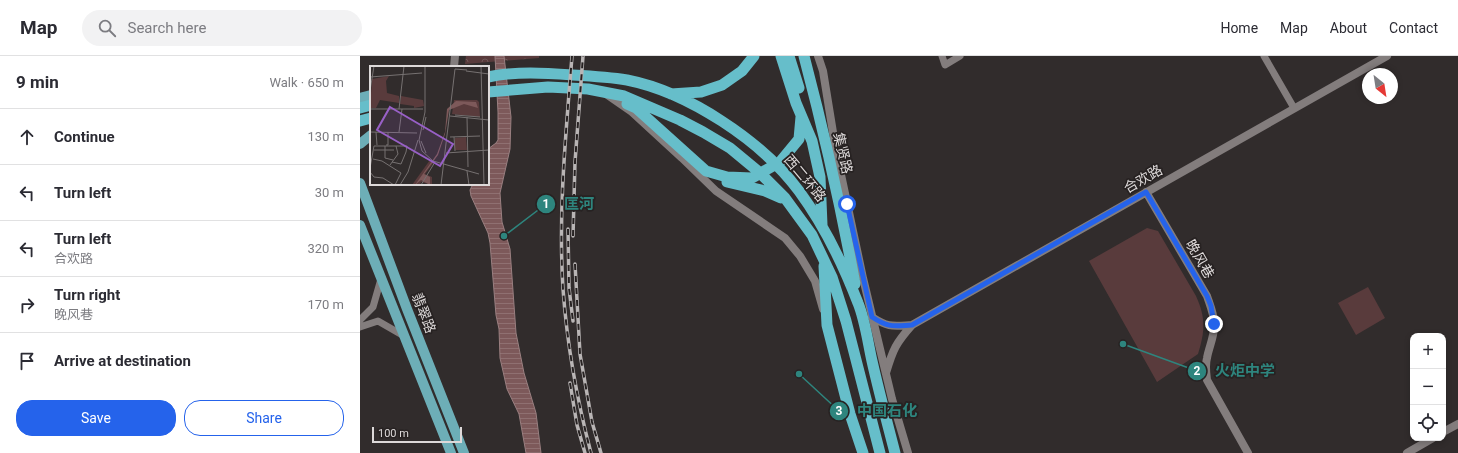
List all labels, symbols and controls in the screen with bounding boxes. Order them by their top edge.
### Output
search box [82,10,362,46]
text: Map [20,16,58,39]
icon: search [96,17,118,39]
text: Search here [128,19,206,37]
text: Home [1220,20,1258,36]
text: Map [1280,20,1308,36]
text: About [1330,20,1367,36]
text: Contact [1389,20,1438,36]
inset map [370,66,489,185]
north arrow [1362,68,1398,104]
text: 9 min [16,72,59,92]
text: Walk · 650 m [269,75,344,90]
icon: ahead [16,126,38,148]
text: Continue [54,128,115,146]
text: 130 m [307,129,344,144]
street label: 集贤路 [830,131,856,175]
street label: 西二环路 [781,151,829,205]
street label: 合欢路 [1121,162,1165,196]
icon: left [16,182,38,204]
text: Turn left [54,184,111,202]
text: 30 m [315,185,344,200]
callout: 匡河 [536,190,602,217]
text: 匡河 [564,195,594,213]
route start [838,195,856,213]
text: 1 [543,197,549,211]
text: Turn left [54,230,111,248]
street label: 晚风巷 [1183,237,1217,281]
icon: left [16,238,38,260]
text: 320 m [307,241,344,256]
text: 合欢路 [54,251,93,266]
text: Turn right [54,286,120,304]
street label: 翡翠路 [409,291,439,335]
icon: right [16,294,38,316]
text: 170 m [307,297,344,312]
text: 晚风巷 [54,307,93,322]
route end [1205,315,1223,333]
map controls [1410,333,1446,441]
button: + [1410,333,1446,369]
icon: arrive [16,350,38,372]
text: Arrive at destination [54,352,191,370]
callout: 火炬中学 [1187,358,1283,385]
text: 火炬中学 [1215,362,1275,380]
text: 2 [1194,364,1201,378]
button: − [1410,369,1446,405]
callout: 中国石化 [829,397,925,424]
button: Save [16,400,176,436]
button: Share [184,400,344,436]
text: 中国石化 [857,402,917,420]
text: 3 [836,404,843,418]
button: locate [1410,405,1446,441]
scale bar [372,425,462,444]
text: 100 m [378,427,409,440]

